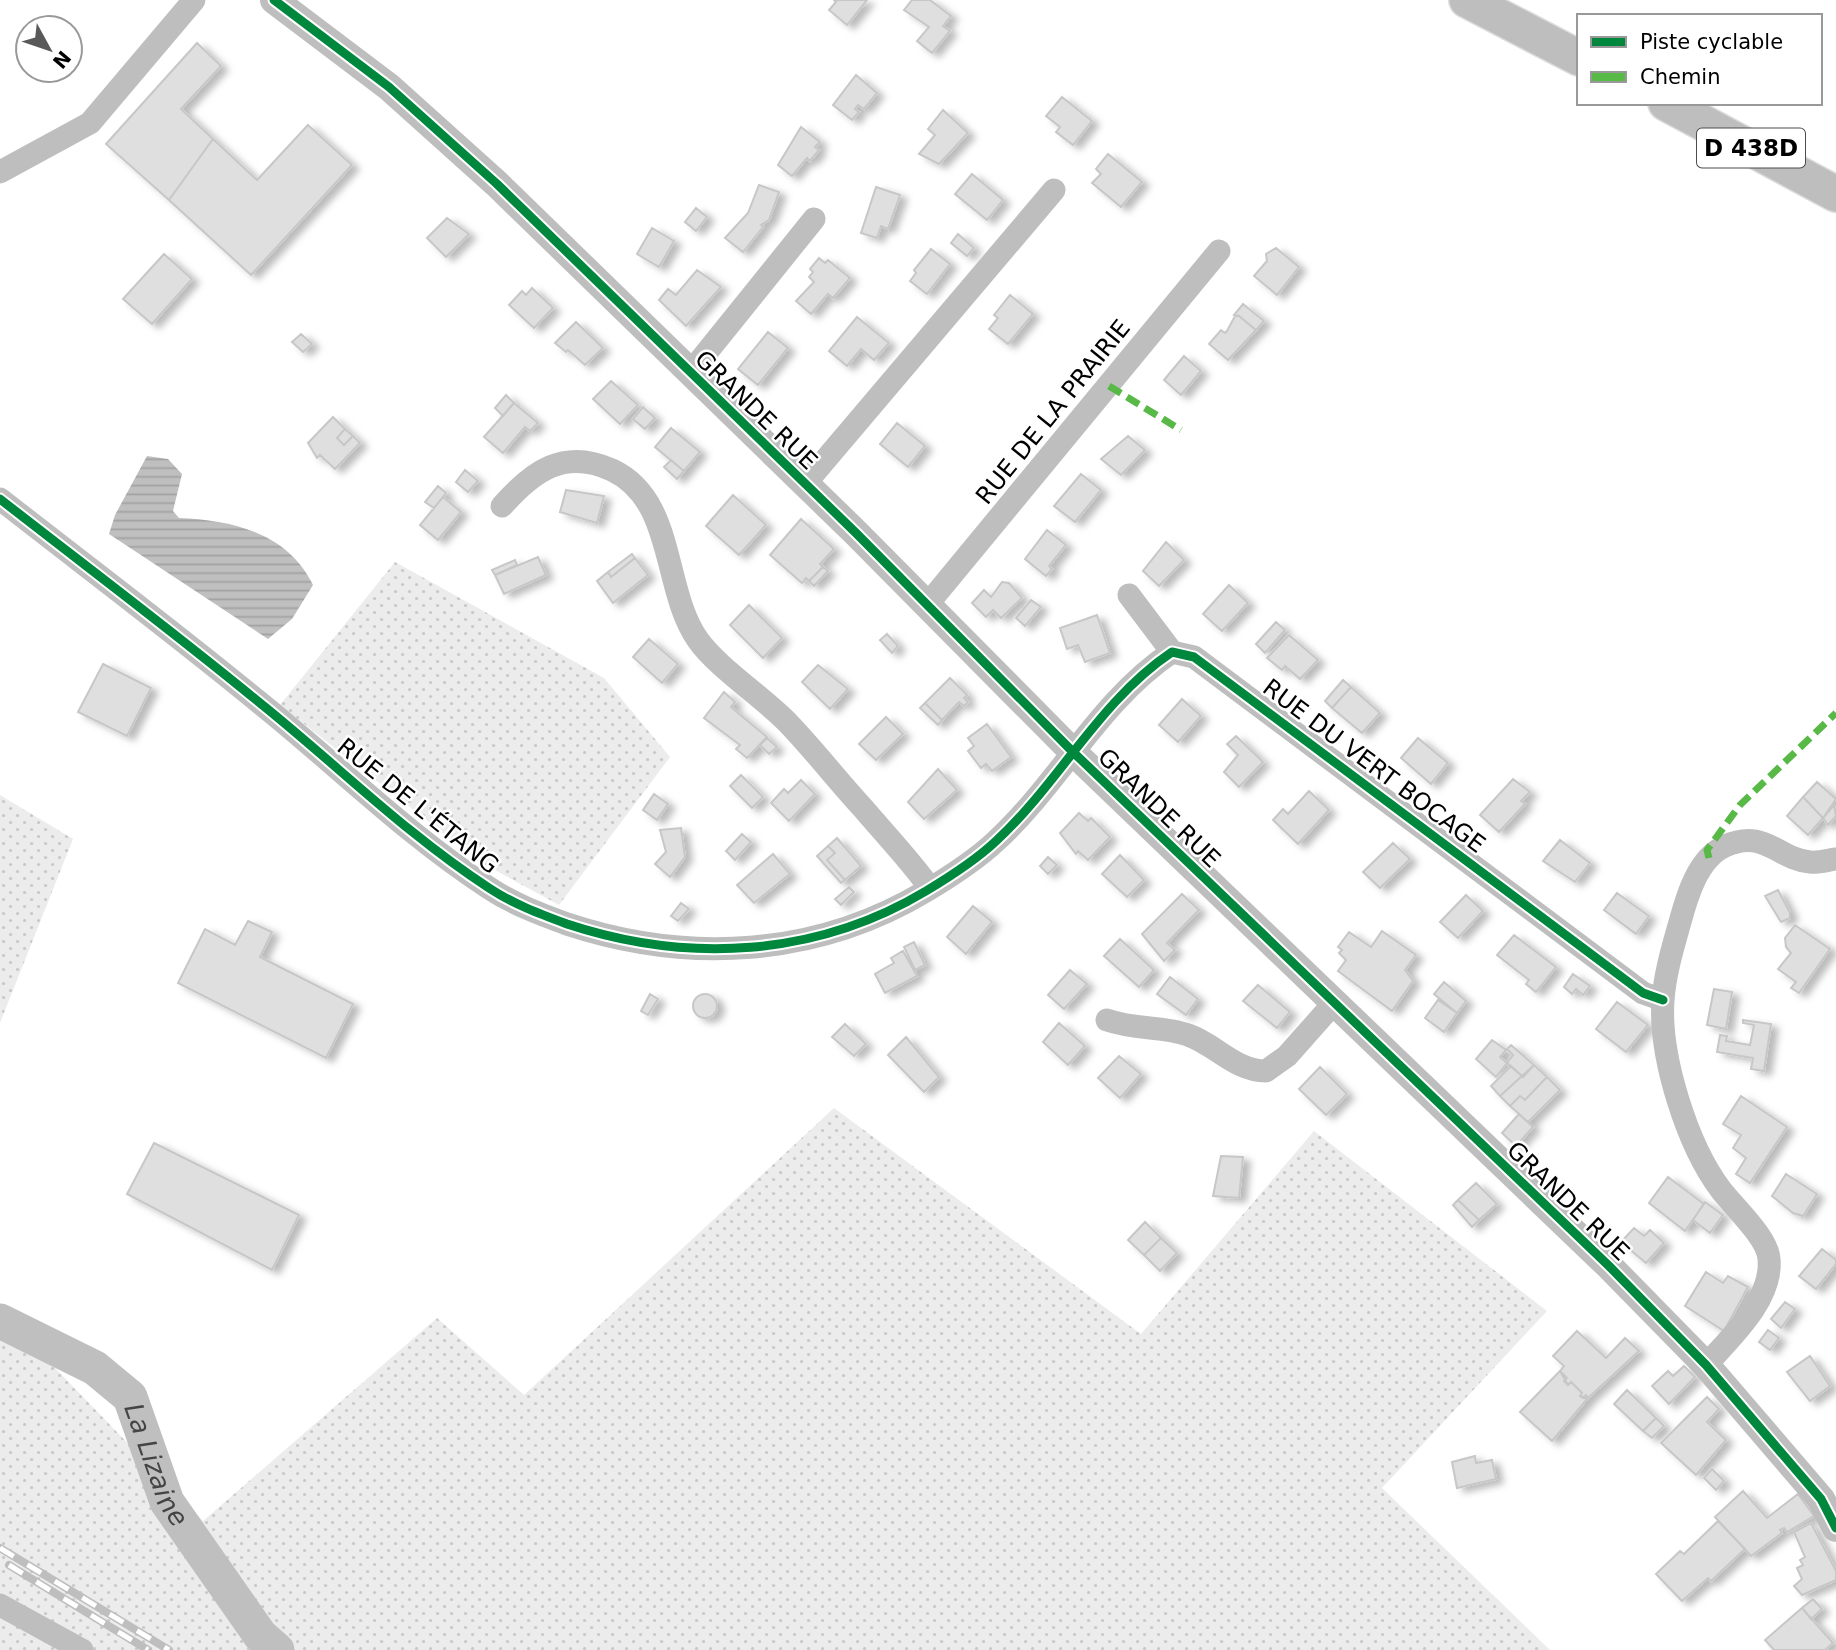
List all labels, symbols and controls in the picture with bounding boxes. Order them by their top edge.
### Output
north arrow [14,14,84,84]
legend [1577,14,1822,105]
text: Piste cyclable [1640,30,1783,54]
text: N [48,47,76,73]
text: Chemin [1640,65,1721,89]
road number: D 438D [1697,128,1805,168]
street label: RUE DE LA PRAIRIE [970,314,1136,510]
street label: GRANDE RUE [689,345,823,475]
street label: RUE DU VERT BOCAGE [1257,673,1491,859]
street label: RUE DE L'ÉTANG [332,732,505,880]
street label: GRANDE RUE [1092,743,1226,873]
street label: GRANDE RUE [1501,1136,1635,1266]
water label: La Lizaine [118,1399,194,1532]

